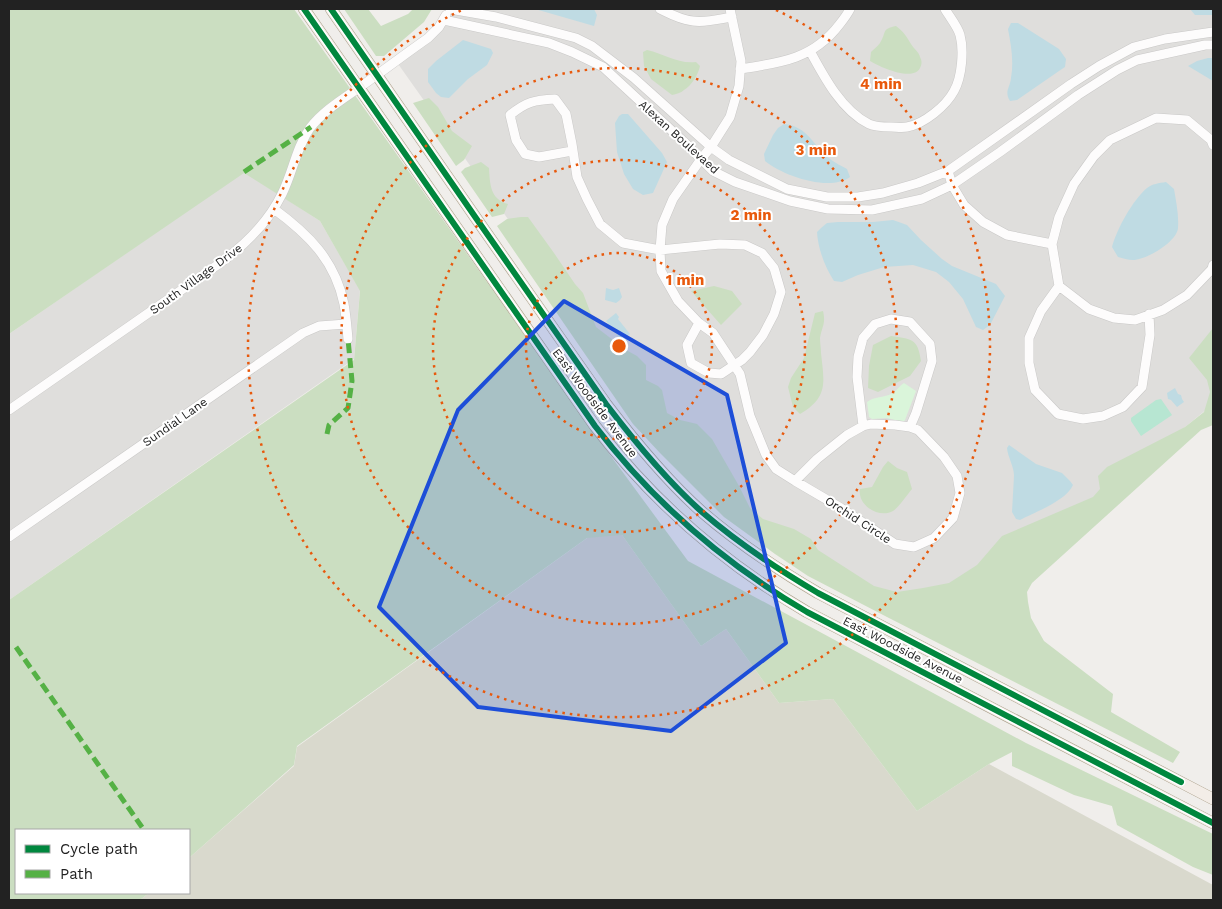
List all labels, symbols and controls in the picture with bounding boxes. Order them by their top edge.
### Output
text: 4 min [860,75,902,93]
street label: Alexan Boulevaed [636,97,722,177]
text: 3 min [796,141,836,159]
text: 2 min [730,206,772,224]
street label: South Village Drive [147,241,245,317]
text: 1 min [666,271,704,289]
centre of rings [610,337,628,355]
street label: East Woodside Avenue [549,346,641,460]
street label: Sundial Lane [140,395,210,449]
street label: Orchid Circle [822,493,894,547]
street label: East Woodside Avenue [841,614,965,686]
legend [15,829,190,894]
text: Cycle path [60,840,138,858]
text: Path [60,865,93,883]

